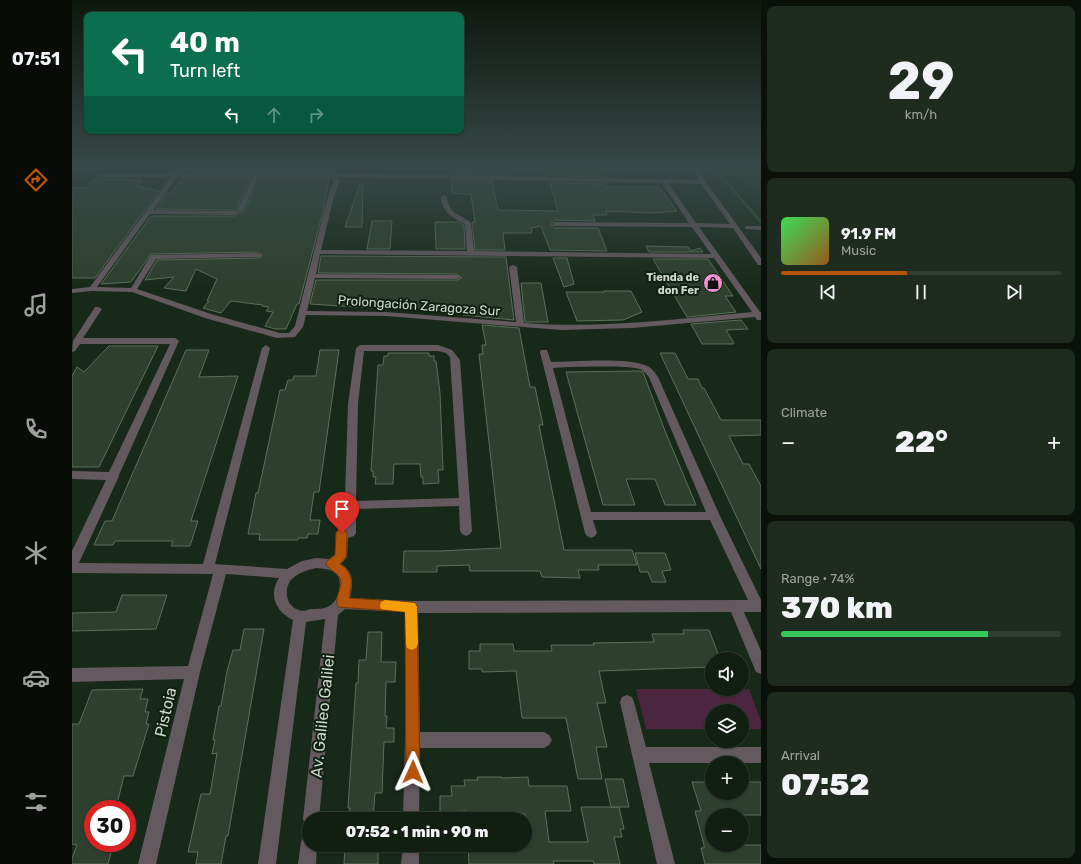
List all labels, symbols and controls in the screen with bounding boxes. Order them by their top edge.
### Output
text: 40 m [170,26,240,59]
icon: left [104,28,156,80]
text: 07:51 [12,48,60,70]
text: 29 [887,50,955,112]
text: Turn left [170,60,240,82]
icon: left [221,104,243,126]
icon: ahead [263,104,285,126]
icon: right [305,104,327,126]
text: km/h [905,107,937,122]
icon: directions [22,166,50,194]
text: 91.9 FM [841,225,896,243]
text: Music [841,243,876,258]
place label: Tienda de don Fer [646,271,699,297]
shop icon: Tienda de don Fer [702,272,724,294]
icon: previous [817,281,839,303]
icon: pause [910,281,932,303]
icon: next [1003,281,1025,303]
icon: music [22,291,50,319]
street label: Prolongación Zaragoza Sur [337,292,501,320]
text: Climate [781,405,827,420]
icon: phone [22,415,50,443]
text: 22° [895,424,948,460]
text: − [781,429,795,456]
text: + [1047,429,1061,456]
pin [325,492,359,533]
icon: arrive [331,498,353,520]
icon: climate [22,539,50,567]
text: Range · 74% [781,571,854,586]
text: 370 km [781,590,893,626]
map controls [705,652,749,852]
button: sound [705,652,749,696]
street label: Av. Galileo Galilei [307,653,338,779]
icon: car [22,664,50,692]
street label: Pistoia [151,685,180,739]
button: layers [705,704,749,748]
text: Arrival [781,748,820,763]
position arrow [392,751,434,793]
button: + [705,756,749,800]
text: 07:52 [781,767,870,803]
icon: filters [22,788,50,816]
speed limit sign: 30 [84,800,136,852]
button: − [705,808,749,852]
text: 07:52 · 1 min · 90 m [346,823,488,841]

